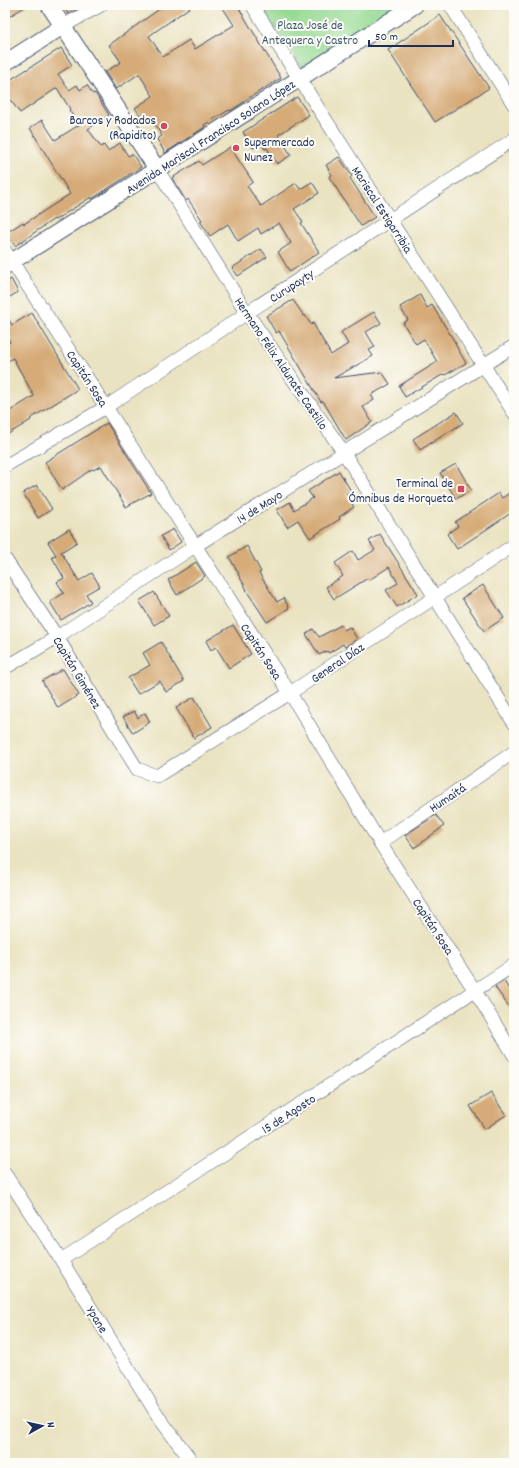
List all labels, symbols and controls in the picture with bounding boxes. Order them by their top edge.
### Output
park label: Plaza José de Antequera y Castro [262,17,358,51]
scale bar [369,22,453,48]
text: 50 m [375,29,398,46]
street label: Avenida Mariscal Francisco Solano López [123,76,300,200]
place label: Barcos y Rodados (Rapidito) [70,112,156,146]
marker: Barcos y Rodados (Rapidito) [159,121,169,131]
place label: Supermercado Nunez [244,134,315,168]
marker: Supermercado Nunez [231,143,241,153]
street label: Mariscal Estigarribia [346,163,417,258]
street label: Curupayty [266,265,319,309]
street label: Hermano Félix Aldunate Castillo [228,294,332,435]
street label: Capitán Sosa [60,347,112,412]
place label: Terminal de Ómnibus de Horqueta [349,475,454,509]
marker: Terminal de Ómnibus de Horqueta [456,484,466,494]
street label: 14 de Mayo [234,486,287,530]
street label: Capitán Sosa [234,620,286,685]
street label: Capitán Giménez [47,634,105,713]
street label: General Díaz [308,639,369,689]
street label: Humaitá [426,779,471,818]
street label: Capitán Sosa [406,895,458,960]
street label: 15 de Agosto [258,1090,320,1140]
street label: Ypane [80,1303,112,1338]
north arrow [22,1406,62,1446]
text: N [42,1421,58,1429]

